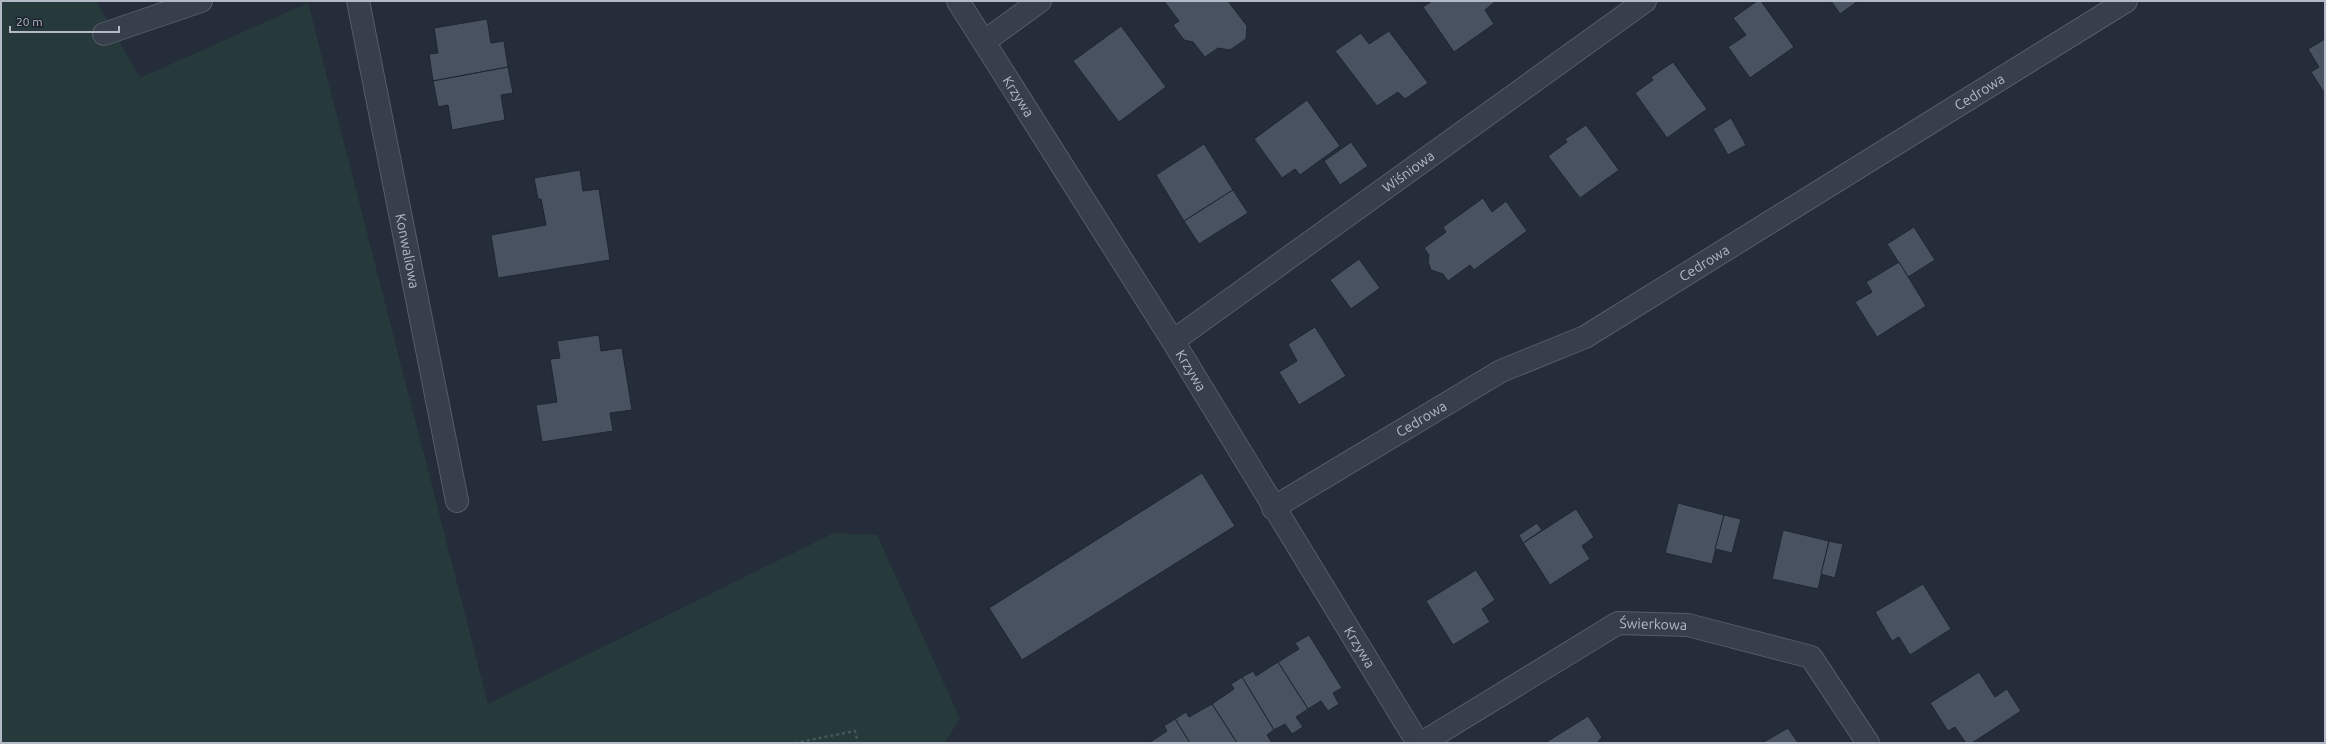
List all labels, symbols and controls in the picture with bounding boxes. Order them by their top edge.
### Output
scale bar [10,8,119,34]
text: 20 m [16,15,43,28]
street label: Cedrowa [1951,70,2008,114]
street label: Krzywa [1000,73,1037,120]
street label: Wiśniowa [1379,147,1437,196]
street label: Konwaliowa [392,212,423,290]
street label: Cedrowa [1676,241,1732,285]
street label: Krzywa [1172,347,1210,394]
street label: Cedrowa [1393,398,1449,440]
street label: Świerkowa [1619,614,1687,633]
street label: Krzywa [1341,624,1378,671]

